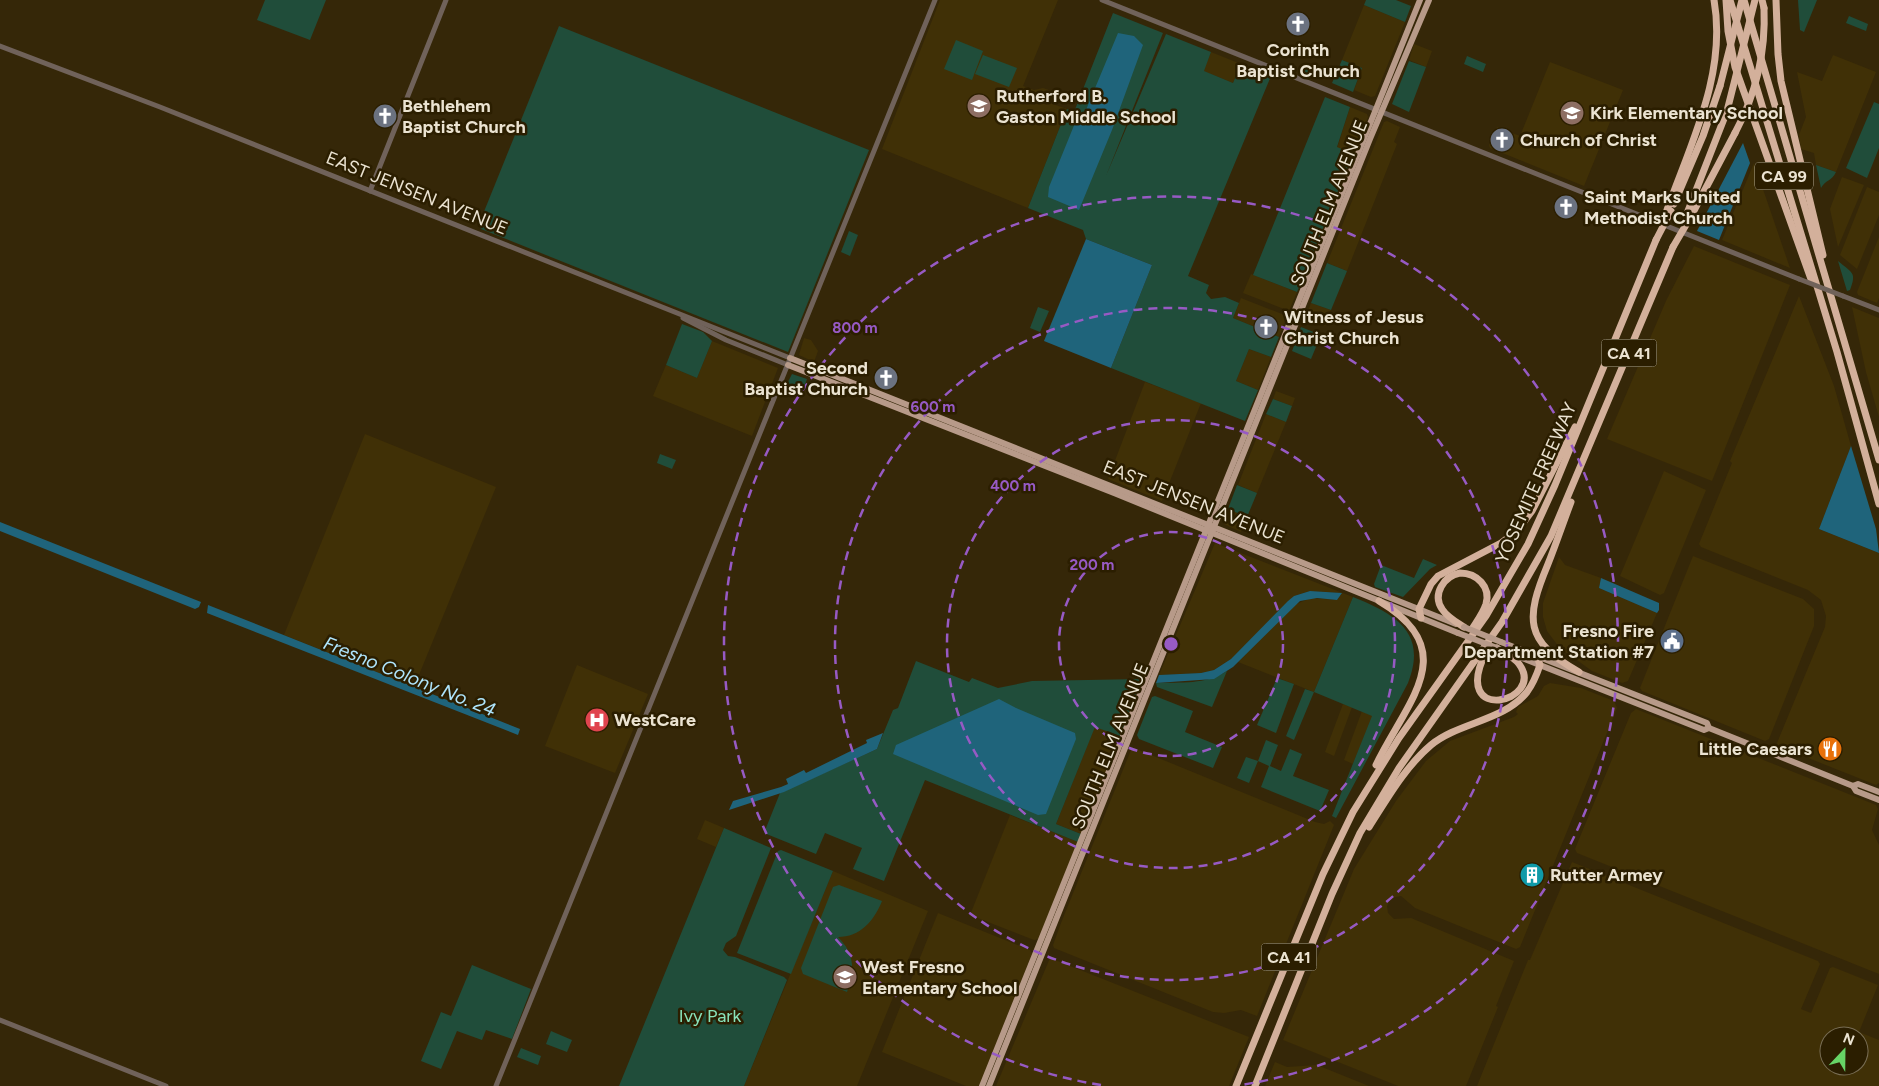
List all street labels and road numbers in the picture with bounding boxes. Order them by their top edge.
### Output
street label: SOUTH ELM AVENUE [1286,117,1372,289]
street label: EAST JENSEN AVENUE [323,146,511,240]
road number: CA 99 [1755,162,1813,190]
road number: CA 41 [1602,339,1656,366]
street label: YOSEMITE FREEWAY [1491,399,1581,567]
street label: EAST JENSEN AVENUE [1100,455,1288,549]
street label: SOUTH ELM AVENUE [1067,660,1153,832]
road number: CA 41 [1262,944,1316,970]

